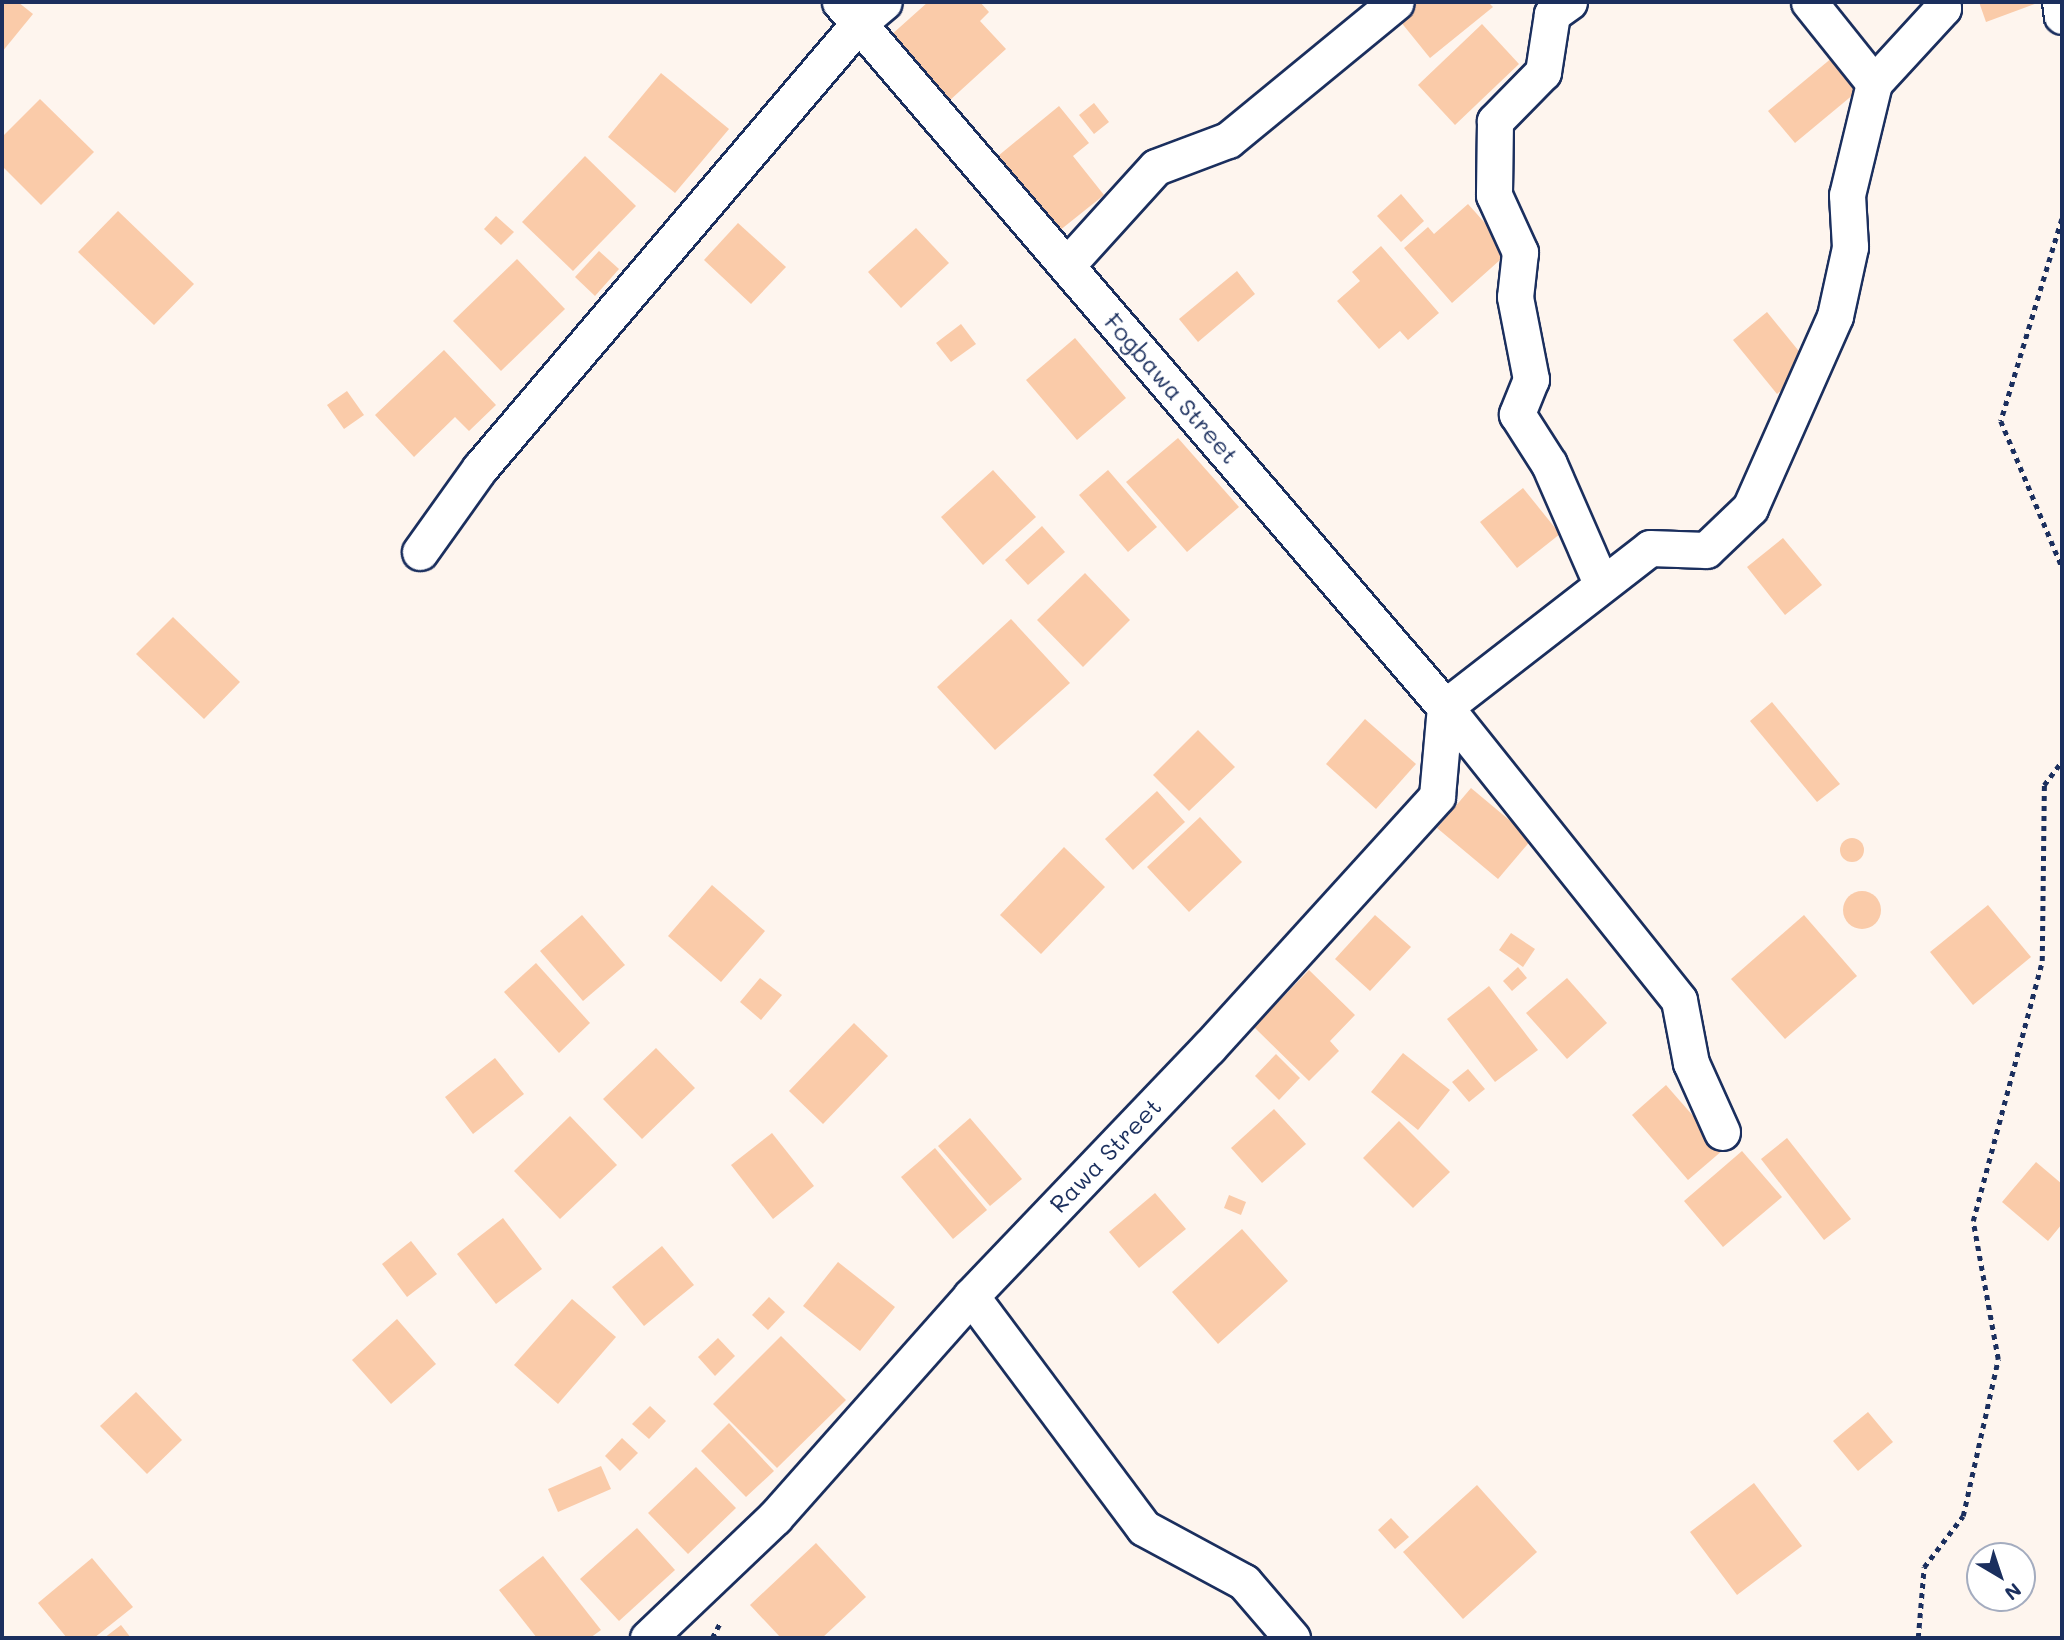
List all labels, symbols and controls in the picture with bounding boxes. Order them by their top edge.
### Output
street label: Fogbawa Street [1099,307,1245,469]
street label: Rawa Street [1043,1092,1167,1218]
north arrow [1966,1542,2036,1612]
text: N [2000,1578,2027,1606]

